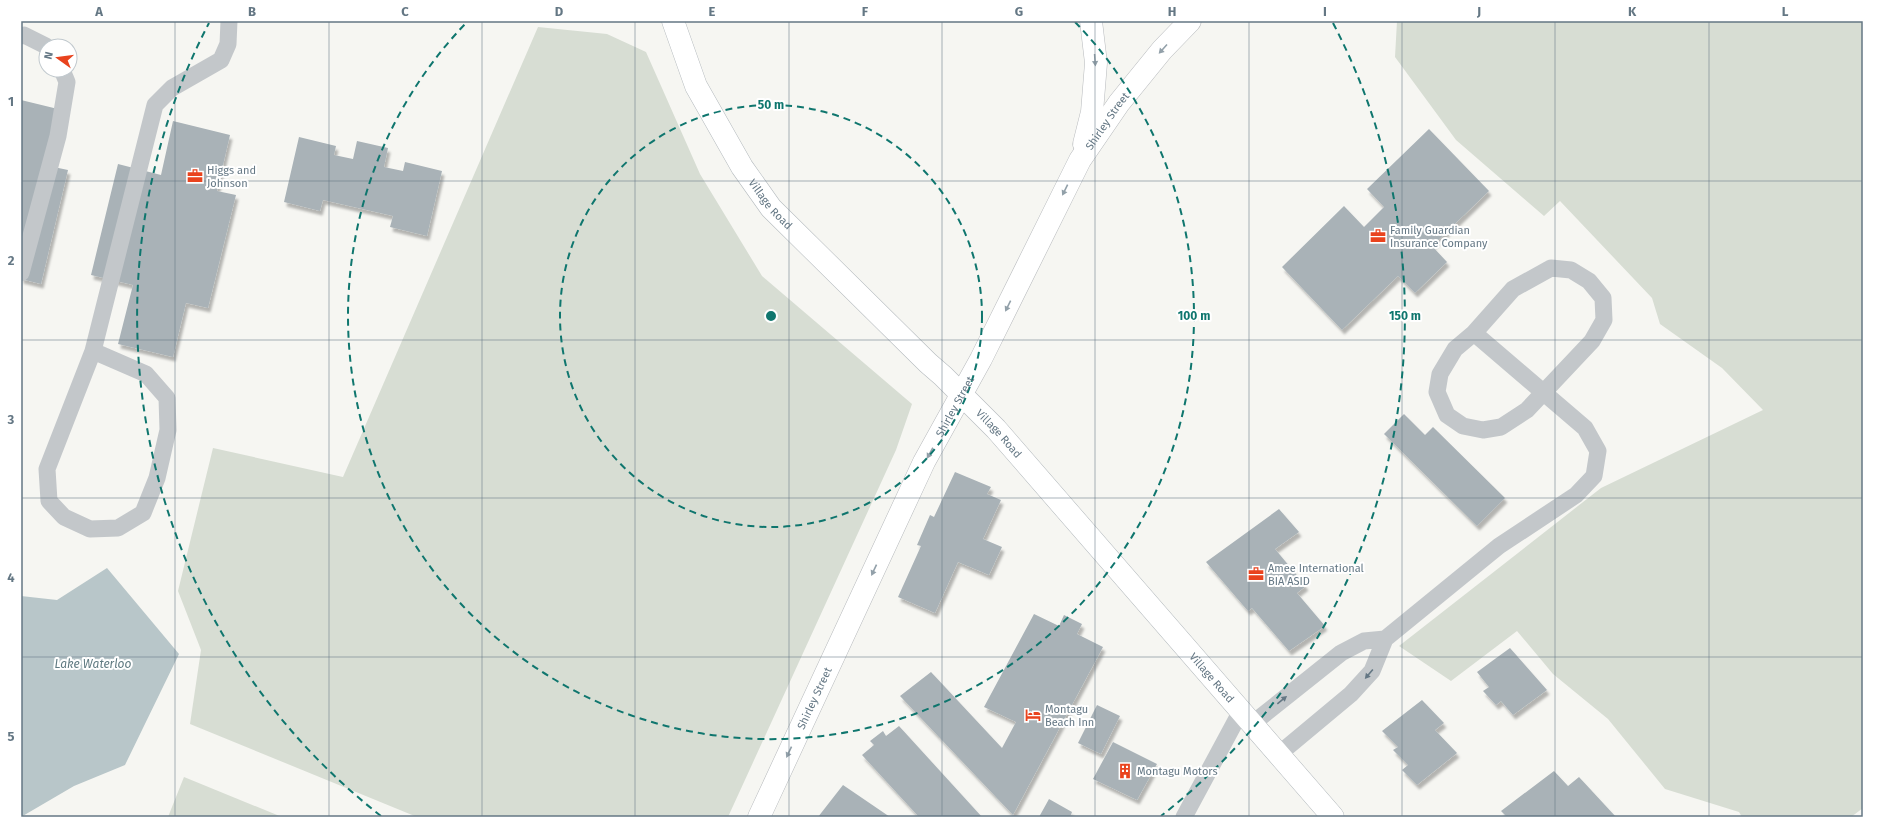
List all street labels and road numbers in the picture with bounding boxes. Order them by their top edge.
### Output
street label: Shirley Street [1083,90,1132,152]
street label: Village Road [746,177,795,232]
street label: Shirley Street [933,374,977,439]
street label: Village Road [973,407,1024,461]
street label: Village Road [1187,650,1237,705]
street label: Shirley Street [795,665,835,732]

